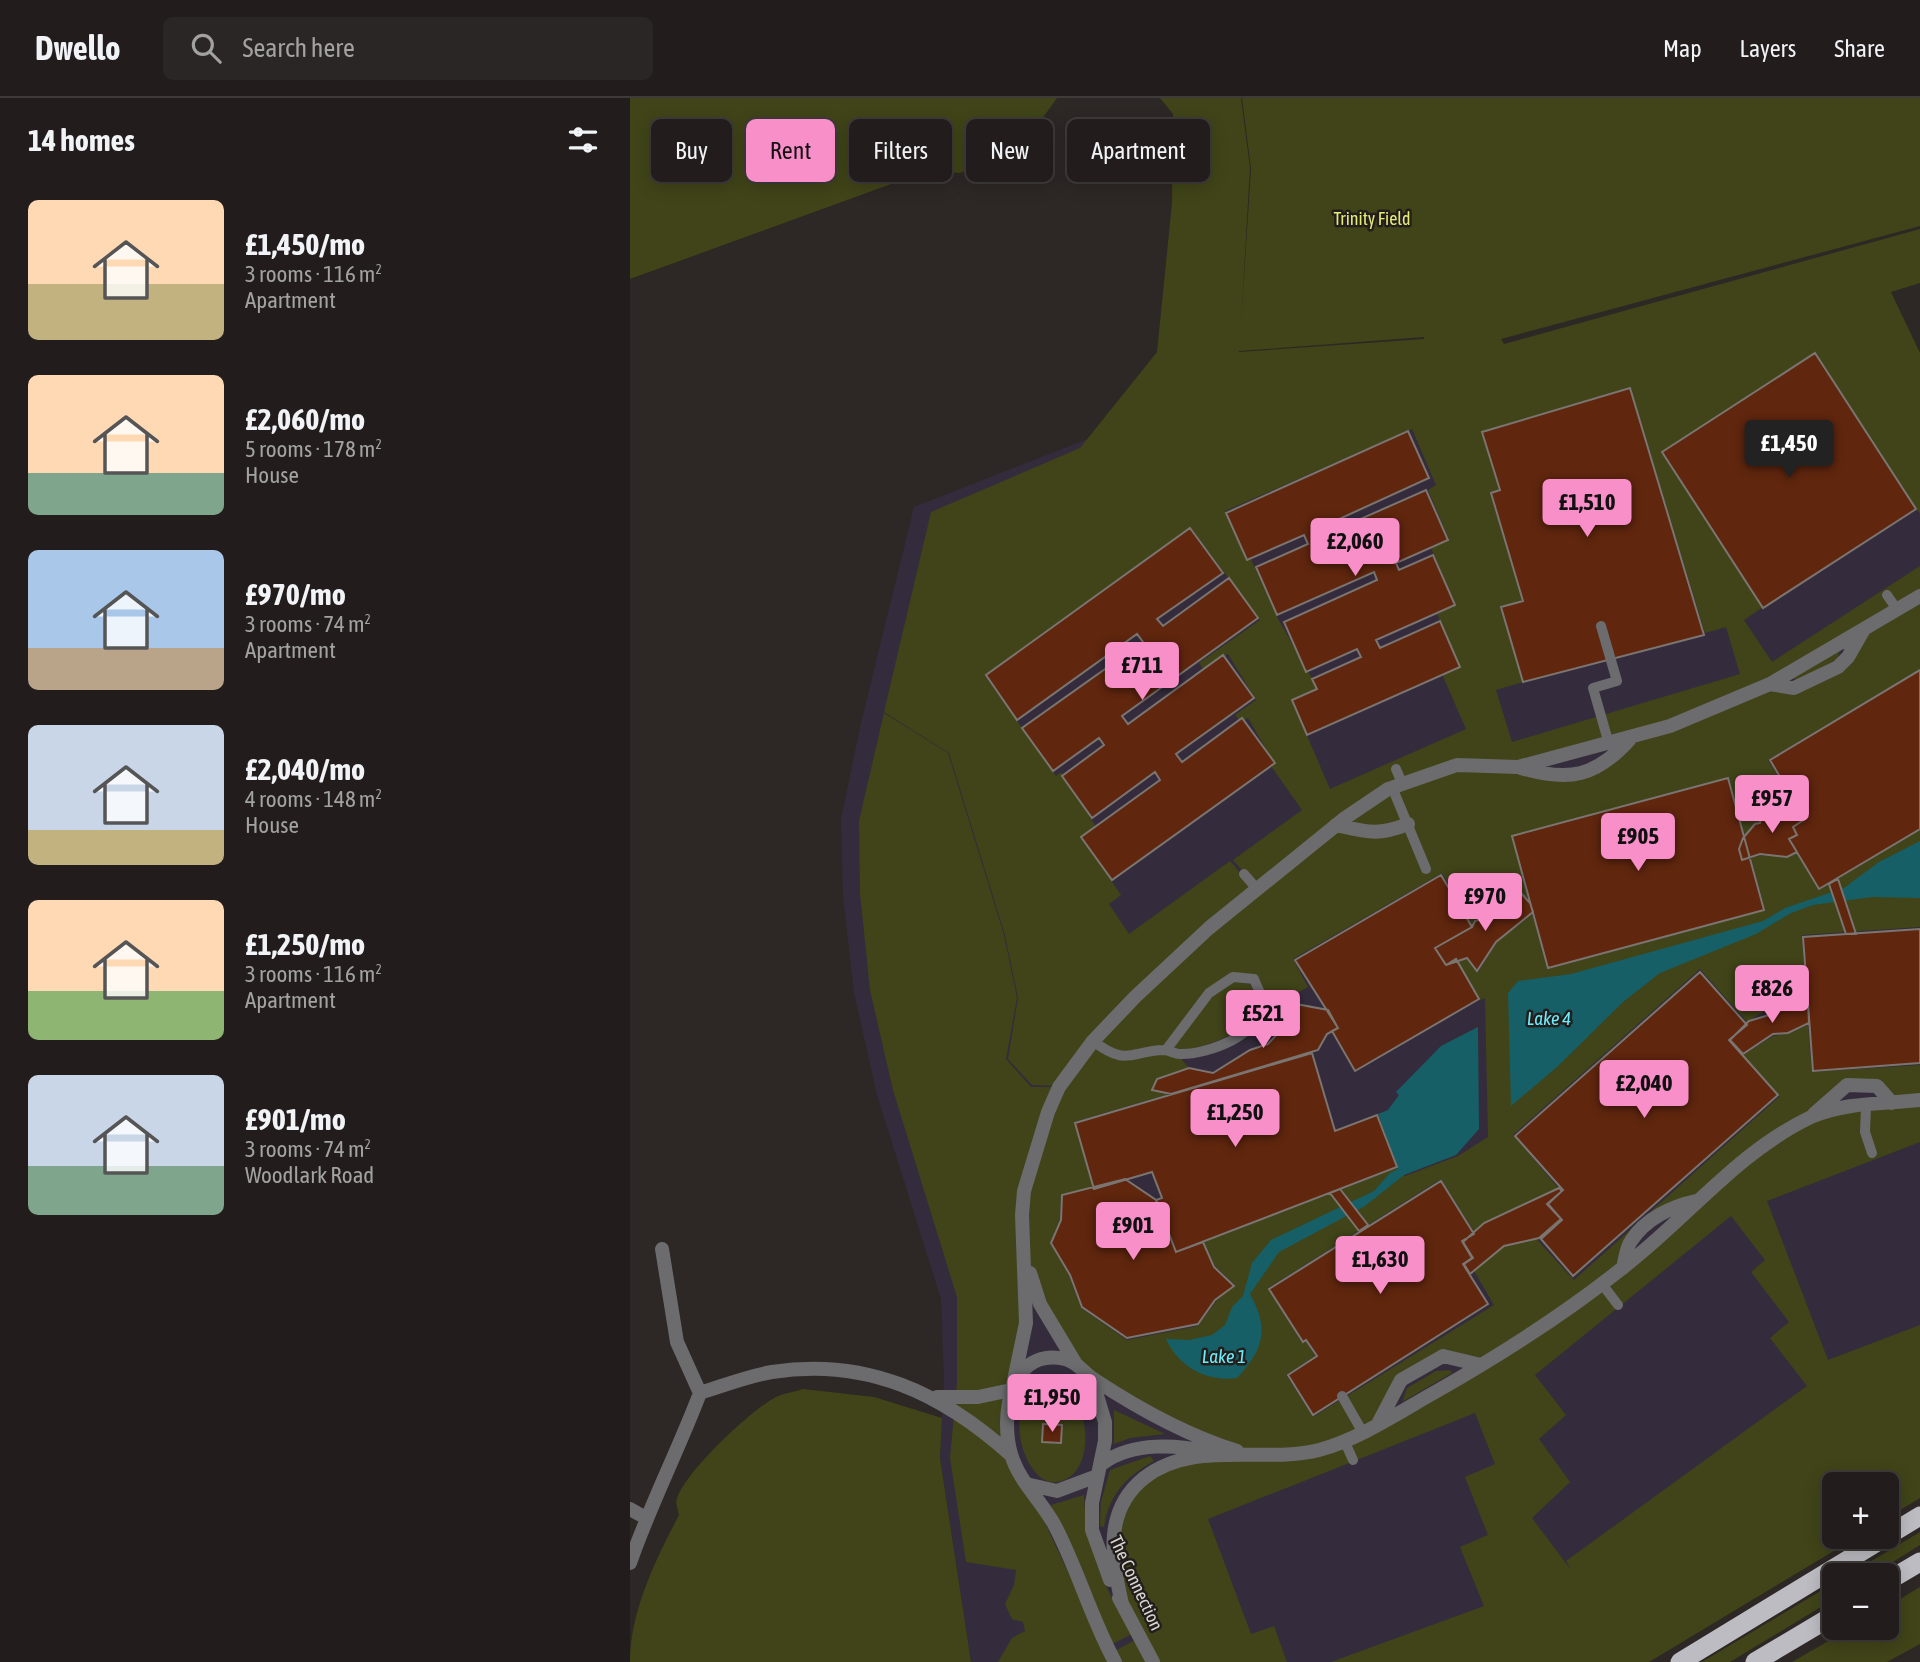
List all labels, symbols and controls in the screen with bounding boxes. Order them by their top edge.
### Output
search box [163,17,653,80]
text: Dwello [35,29,121,67]
icon: search [187,29,225,67]
text: Search here [243,33,355,63]
text: Map [1663,35,1702,62]
text: Layers [1740,35,1796,62]
text: Share [1834,35,1885,62]
chip: Buy [651,119,732,182]
chip: Rent [746,119,835,182]
chip: Filters [849,119,952,182]
chip: New [966,119,1053,182]
chip: Apartment [1067,119,1210,182]
icon: filters [564,121,602,159]
text: 14 homes [28,123,135,157]
park label: Trinity Field [1334,208,1410,229]
text: £1,450/mo [245,227,365,261]
icon: home [84,228,168,312]
text: 3 rooms · 116 m² [245,261,382,287]
text: Apartment [245,287,336,313]
text: £2,060/mo [245,402,365,436]
icon: home [84,403,168,487]
pin: £1,450 [1732,420,1846,480]
text: £1,450 [1761,430,1818,456]
text: 5 rooms · 178 m² [245,436,382,462]
text: House [245,462,299,488]
pin: £1,510 [1530,480,1644,539]
text: £1,510 [1559,489,1616,515]
pin: £2,060 [1298,518,1412,578]
text: £2,060 [1327,528,1384,554]
text: £970/mo [245,577,346,611]
icon: home [84,578,168,662]
text: 3 rooms · 74 m² [245,611,371,637]
text: Apartment [245,637,336,663]
pin: £711 [1101,642,1183,702]
text: £711 [1121,652,1163,678]
text: £2,040/mo [245,752,365,786]
icon: home [84,753,168,837]
pin: £957 [1731,776,1813,835]
text: £957 [1751,785,1793,811]
text: 4 rooms · 148 m² [245,786,382,812]
text: House [245,812,299,838]
pin: £905 [1597,814,1679,873]
text: £905 [1617,823,1659,849]
pin: £970 [1444,874,1526,933]
text: £970 [1464,883,1506,909]
text: £1,250/mo [245,927,365,961]
icon: home [84,928,168,1012]
text: 3 rooms · 116 m² [245,961,382,987]
pin: £826 [1731,965,1813,1025]
text: £826 [1751,975,1793,1001]
text: Apartment [245,987,336,1013]
pin: £521 [1222,990,1304,1050]
text: £521 [1242,1000,1284,1026]
water label: Lake 4 [1527,1007,1571,1029]
pin: £2,040 [1587,1060,1701,1120]
text: £2,040 [1616,1070,1673,1096]
pin: £1,250 [1178,1090,1292,1149]
text: £1,250 [1207,1099,1264,1125]
text: £901/mo [245,1102,346,1136]
icon: home [84,1103,168,1187]
text: 3 rooms · 74 m² [245,1136,371,1162]
text: Woodlark Road [245,1162,374,1188]
pin: £901 [1092,1202,1174,1262]
text: £901 [1112,1212,1154,1238]
pin: £1,630 [1323,1236,1437,1296]
text: £1,630 [1352,1246,1409,1272]
water label: Lake 1 [1202,1345,1246,1367]
pin: £1,950 [995,1374,1109,1434]
text: £1,950 [1024,1384,1081,1410]
map controls [1822,1472,1899,1640]
button: + [1822,1472,1899,1549]
street label: The Connection [1105,1532,1168,1634]
button: − [1822,1563,1899,1640]

